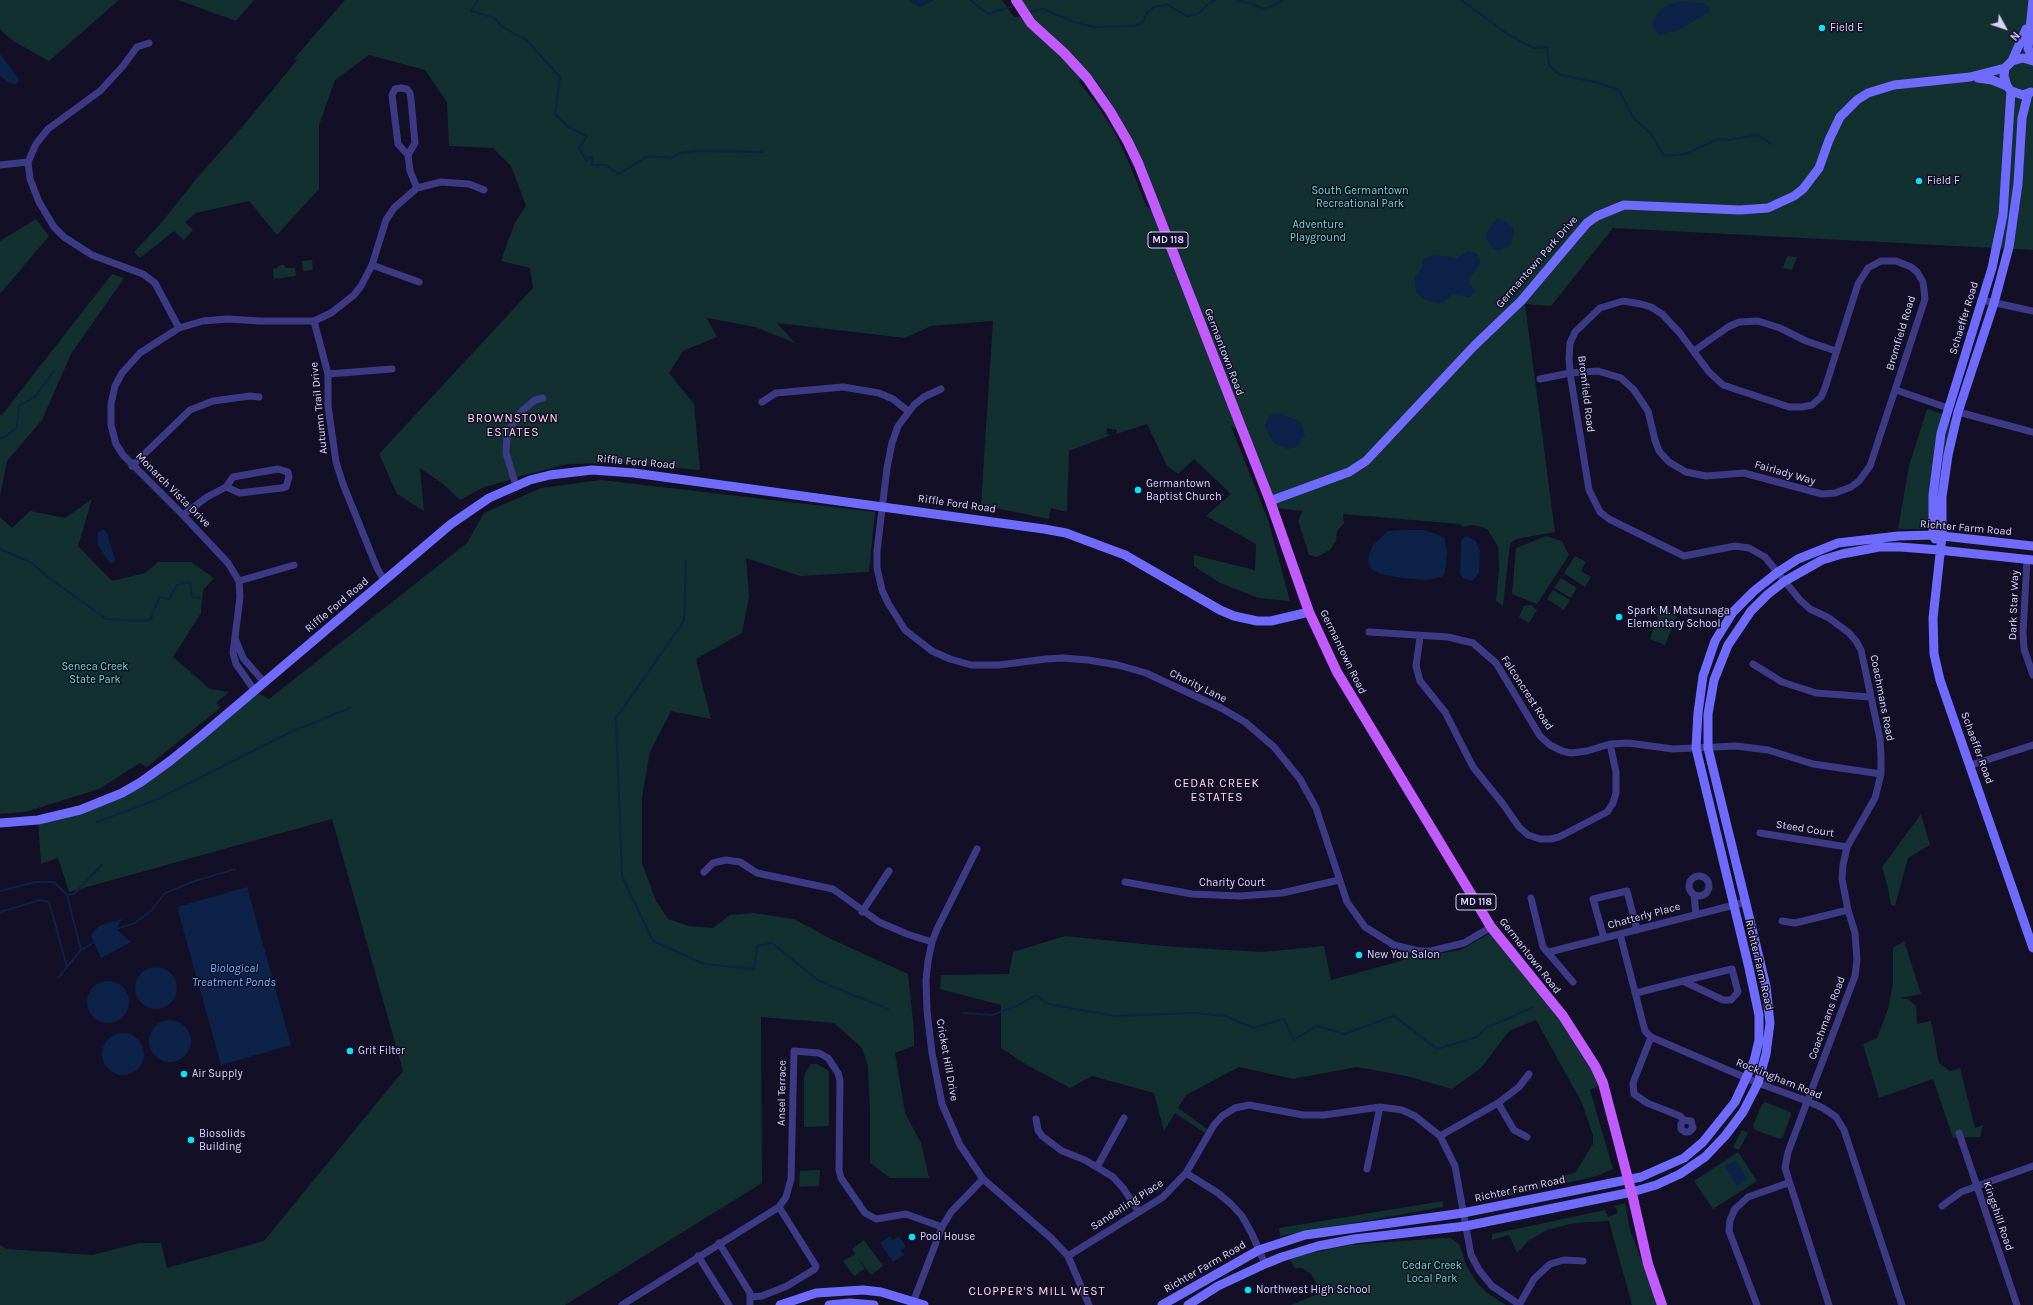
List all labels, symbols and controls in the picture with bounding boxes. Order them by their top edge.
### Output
north arrow [1985,8,2025,48]
place label: Field E [1830,21,1863,35]
marker: Field E [1817,23,1827,33]
text: N [2007,29,2022,43]
place label: Field F [1927,174,1960,188]
marker: Field F [1914,176,1924,186]
park label: South Germantown Recreational Park [1311,184,1409,210]
street label: Germantown Park Drive [1493,213,1581,311]
park label: Adventure Playground [1290,218,1346,244]
road number: MD 118 [1148,232,1188,248]
street label: Schaeffer Road [1947,280,1981,356]
street label: Bromfield Road [1883,294,1919,372]
street label: Germantown Road [1201,307,1247,397]
street label: Bromfield Road [1575,355,1597,433]
street label: Autumn Trail Drive [308,361,330,455]
district label: BROWNSTOWN ESTATES [467,412,559,440]
street label: Monarch Vista Drive [133,450,213,530]
street label: Riffle Ford Road [596,452,676,472]
street label: Fairlady Way [1753,458,1817,488]
place label: Germantown Baptist Church [1146,477,1222,503]
marker: Germantown Baptist Church [1133,485,1143,495]
street label: Riffle Ford Road [917,492,997,516]
street label: Richter Farm Road [1919,517,2013,539]
street label: Dark Star Way [2006,570,2022,640]
street label: Riffle Ford Road [303,575,371,635]
place label: Spark M. Matsunaga Elementary School [1627,604,1730,630]
street label: Germantown Road [1317,608,1369,696]
marker: Spark M. Matsunaga Elementary School [1614,612,1624,622]
street label: Falconcrest Road [1498,653,1556,733]
street label: Coachmans Road [1867,654,1897,742]
park label: Seneca Creek State Park [61,660,129,686]
street label: Charity Lane [1167,666,1229,706]
street label: Schaeffer Road [1958,710,1996,786]
district label: CEDAR CREEK ESTATES [1174,777,1260,805]
street label: Steed Court [1775,818,1835,840]
street label: Charity Court [1199,876,1265,890]
road number: MD 118 [1456,894,1496,910]
street label: Chatterly Place [1606,900,1682,932]
street label: Germantown Road [1496,916,1564,996]
street label: Richter Farm Road [1742,918,1776,1012]
place label: New You Salon [1367,948,1440,962]
marker: New You Salon [1354,950,1364,960]
water label: Biological Treatment Ponds [192,962,276,990]
street label: Coachmans Road [1806,974,1848,1062]
street label: Cricket Hill Drive [933,1018,961,1102]
place label: Grit Filter [358,1044,405,1058]
marker: Grit Filter [345,1046,355,1056]
street label: Rockingham Road [1734,1056,1824,1102]
street label: Ansel Terrace [775,1060,789,1126]
place label: Air Supply [192,1067,243,1081]
marker: Air Supply [179,1069,189,1079]
place label: Biosolids Building [199,1127,246,1153]
marker: Biosolids Building [186,1135,196,1145]
street label: Richter Farm Road [1473,1173,1567,1205]
street label: Sanderling Place [1088,1177,1166,1233]
street label: Kingshill Road [1980,1180,2016,1252]
place label: Pool House [920,1230,975,1244]
marker: Pool House [907,1232,917,1242]
street label: Richter Farm Road [1162,1238,1248,1296]
park label: Cedar Creek Local Park [1402,1259,1462,1285]
place label: Northwest High School [1256,1283,1371,1297]
district label: CLOPPER'S MILL WEST [968,1285,1106,1299]
marker: Northwest High School [1243,1285,1253,1295]

